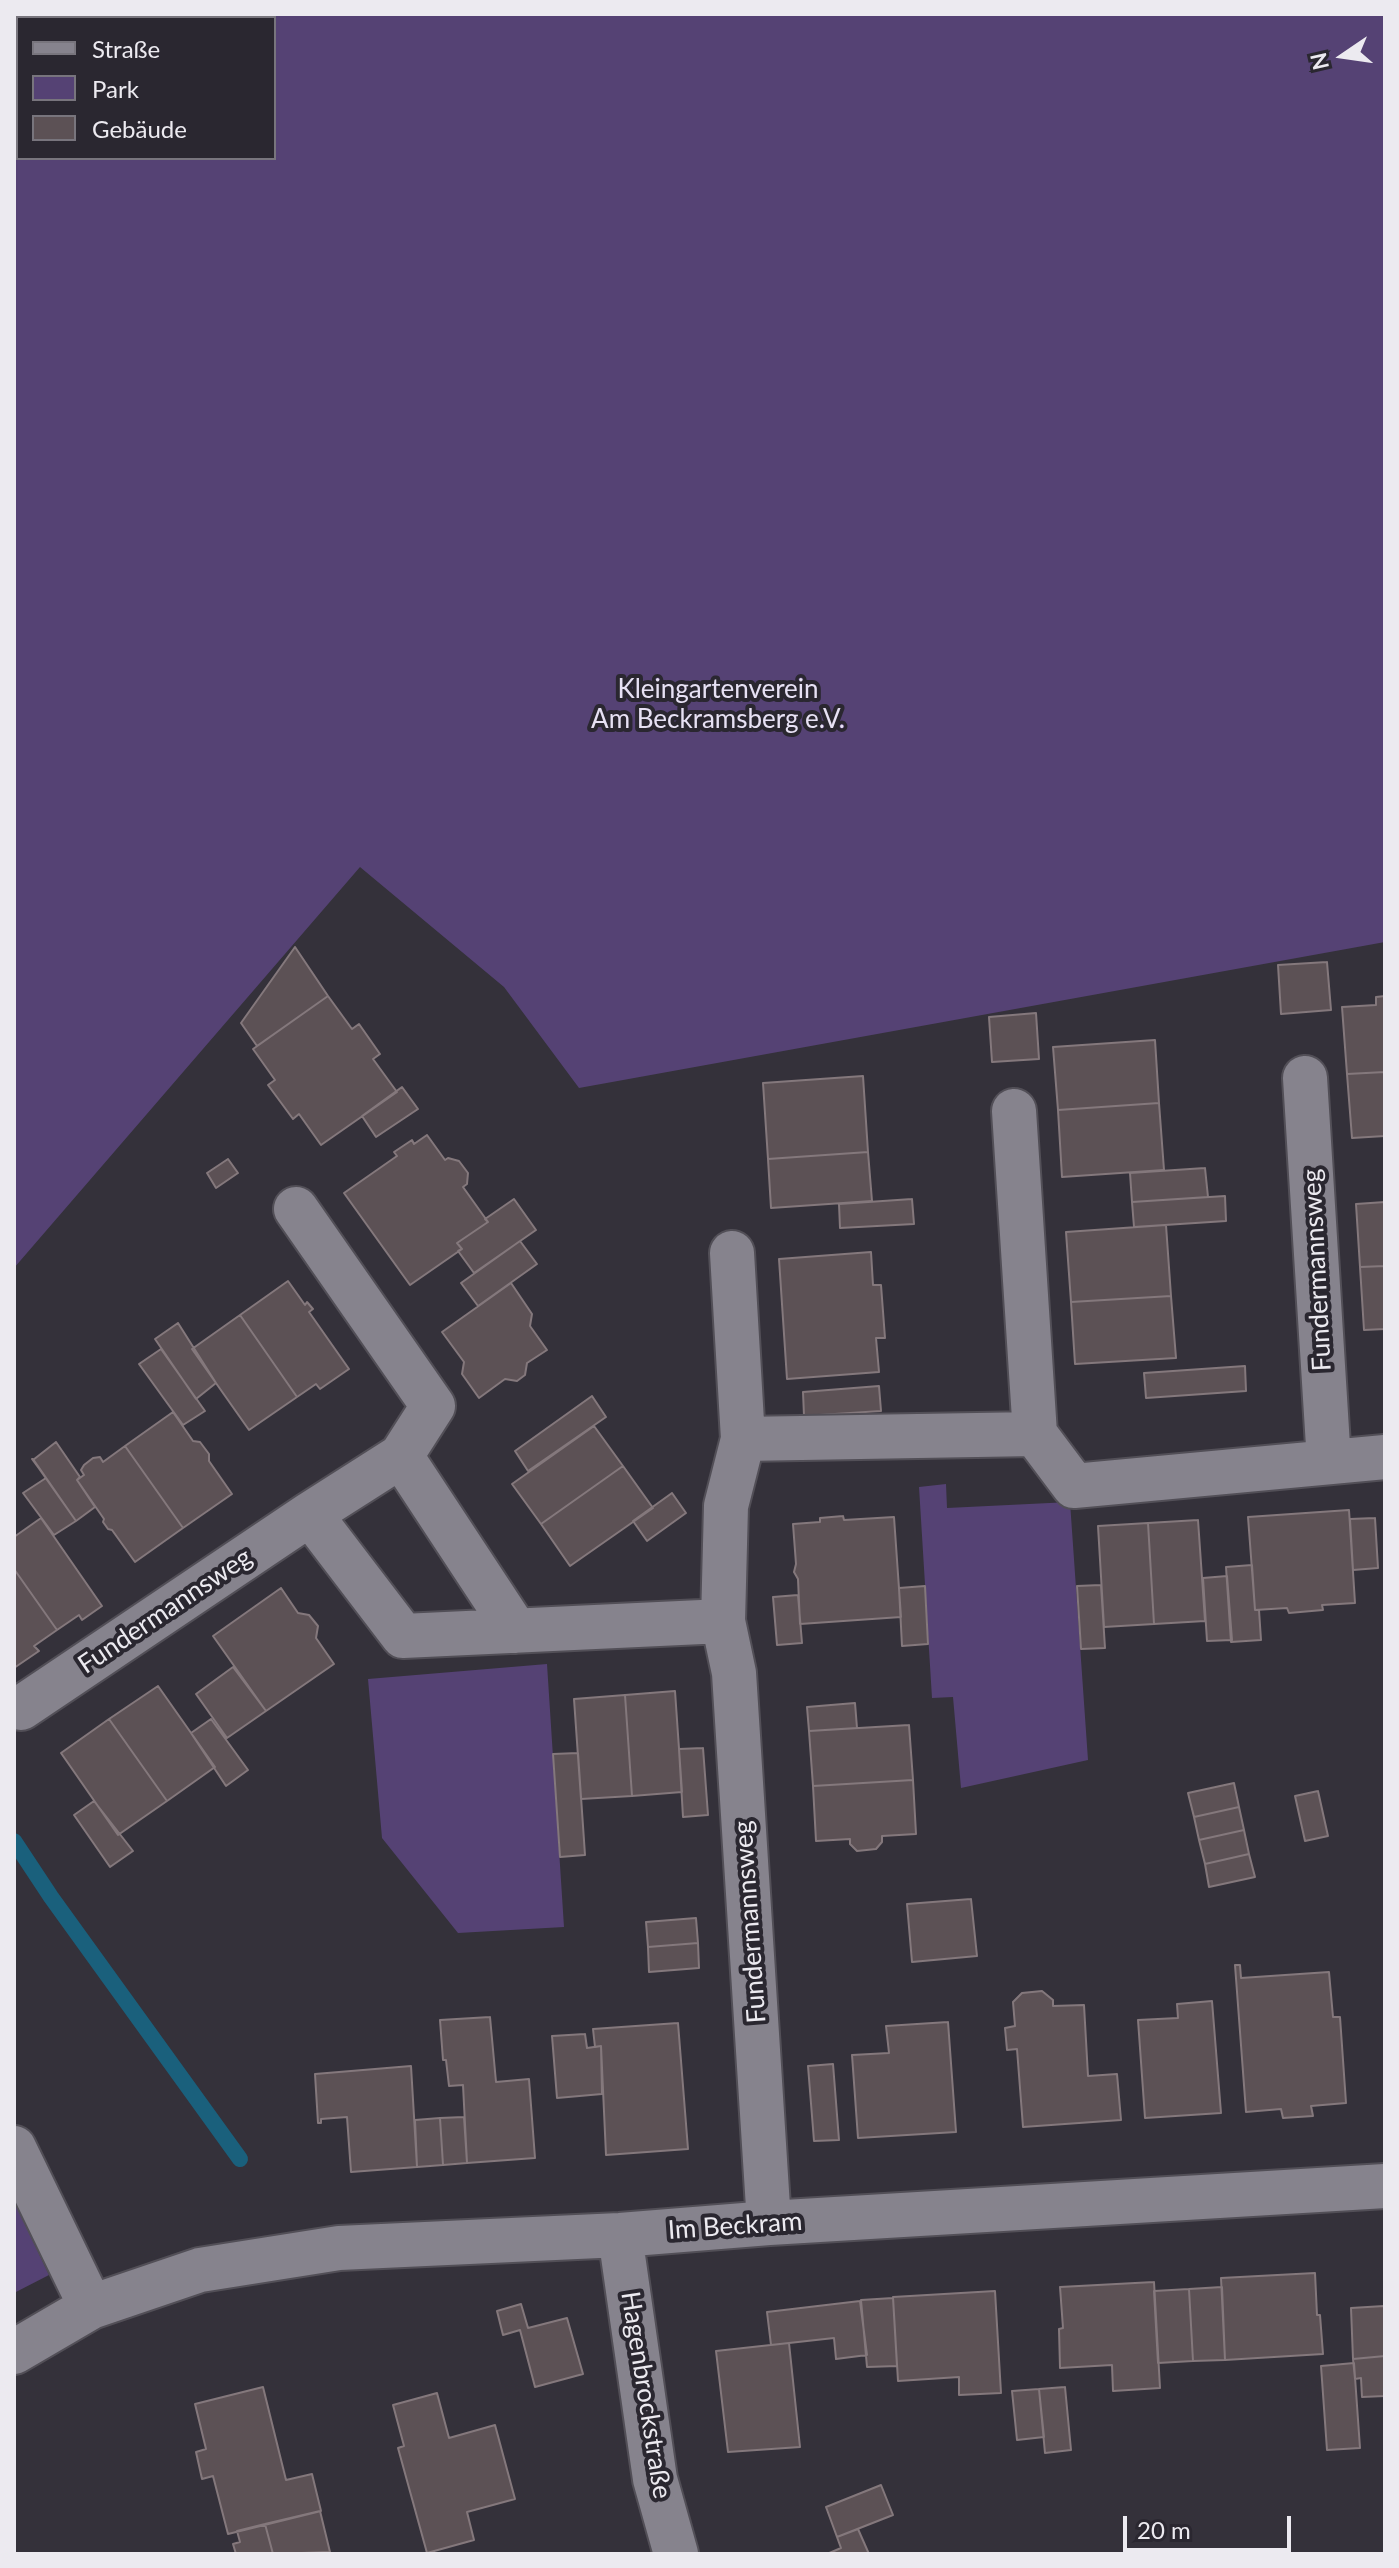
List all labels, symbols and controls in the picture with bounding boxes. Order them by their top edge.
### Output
legend [16,16,276,160]
north arrow [1303,16,1383,96]
text: Straße [92,34,160,63]
text: N [1304,50,1334,73]
text: Park [92,74,139,103]
text: Gebäude [92,114,187,143]
park label: Kleingartenverein Am Beckramsberg e.V. [591,674,845,736]
street label: Fundermannsweg [1296,1168,1338,1372]
street label: Fundermannsweg [72,1541,258,1681]
street label: Fundermannsweg [727,1820,773,2024]
street label: Im Beckram [667,2206,803,2246]
street label: Hagenbrockstraße [614,2289,678,2501]
scale bar [1127,2500,1295,2550]
text: 20 m [1137,2515,1191,2544]

